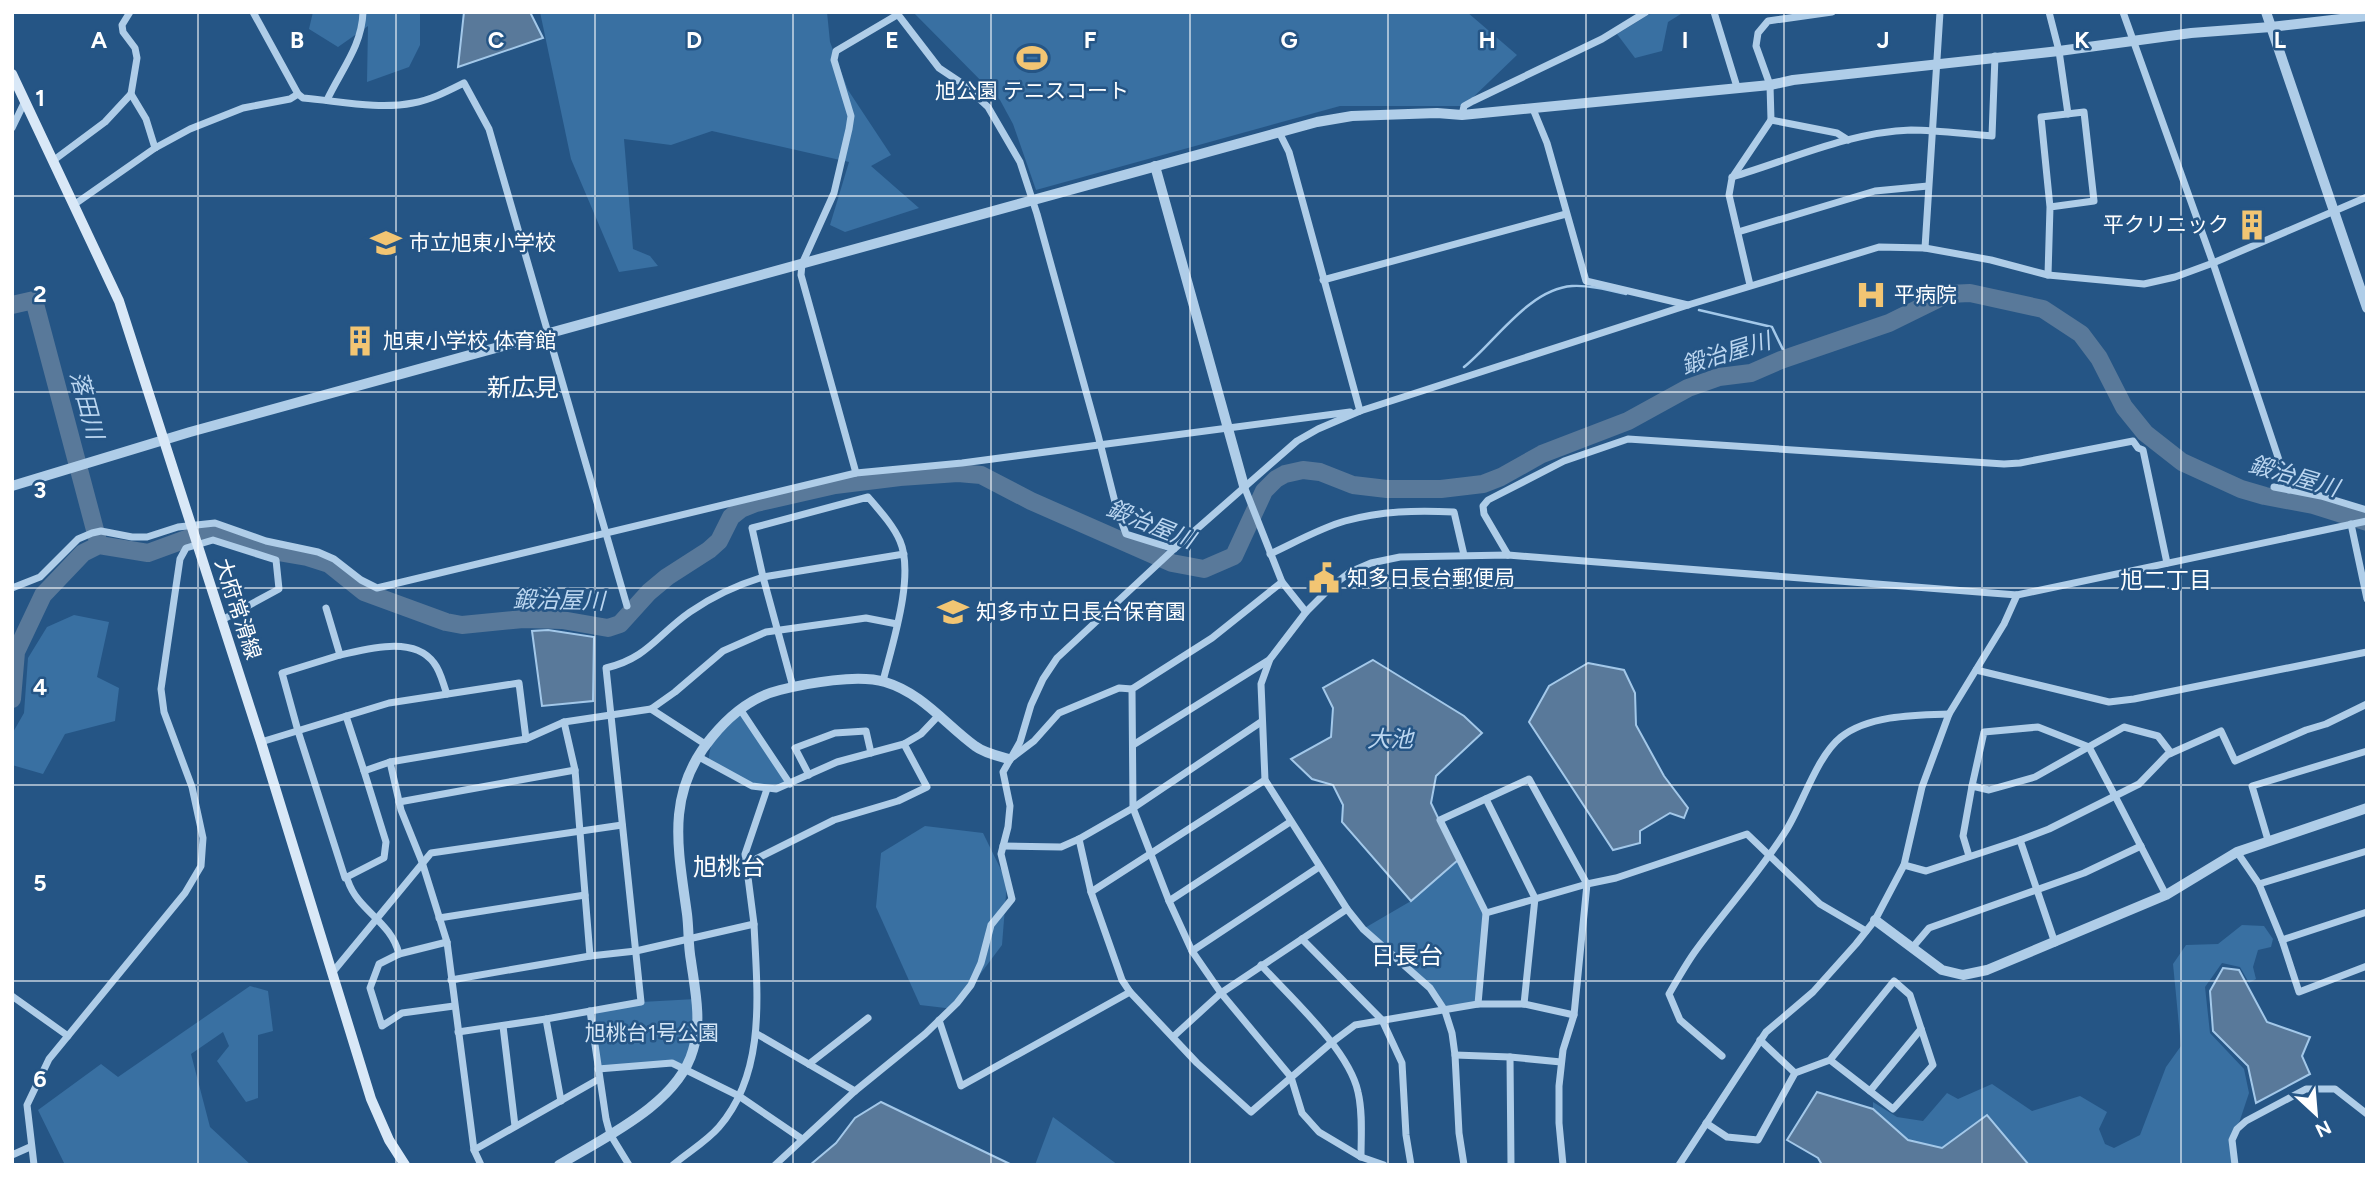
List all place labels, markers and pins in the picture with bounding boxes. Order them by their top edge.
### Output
sports icon: 旭公園 テニスコート [1015,41,1049,75]
place label: 旭公園 テニスコート [935,78,1129,103]
building icon: 平クリニック [2235,208,2269,242]
place label: 平クリニック [2103,212,2229,237]
school or university icon: 市立旭東小学校 [369,226,403,260]
place label: 市立旭東小学校 [409,230,556,255]
hospital icon: 平病院 [1854,278,1888,312]
place label: 平病院 [1894,282,1957,307]
building icon: 旭東小学校 体育館 [343,324,377,358]
place label: 旭東小学校 体育館 [383,328,556,353]
public building icon: 知多日長台郵便局 [1307,561,1341,595]
place label: 知多日長台郵便局 [1347,565,1515,590]
school or university icon: 知多市立日長台保育園 [936,595,970,629]
place label: 知多市立日長台保育園 [976,599,1186,624]

